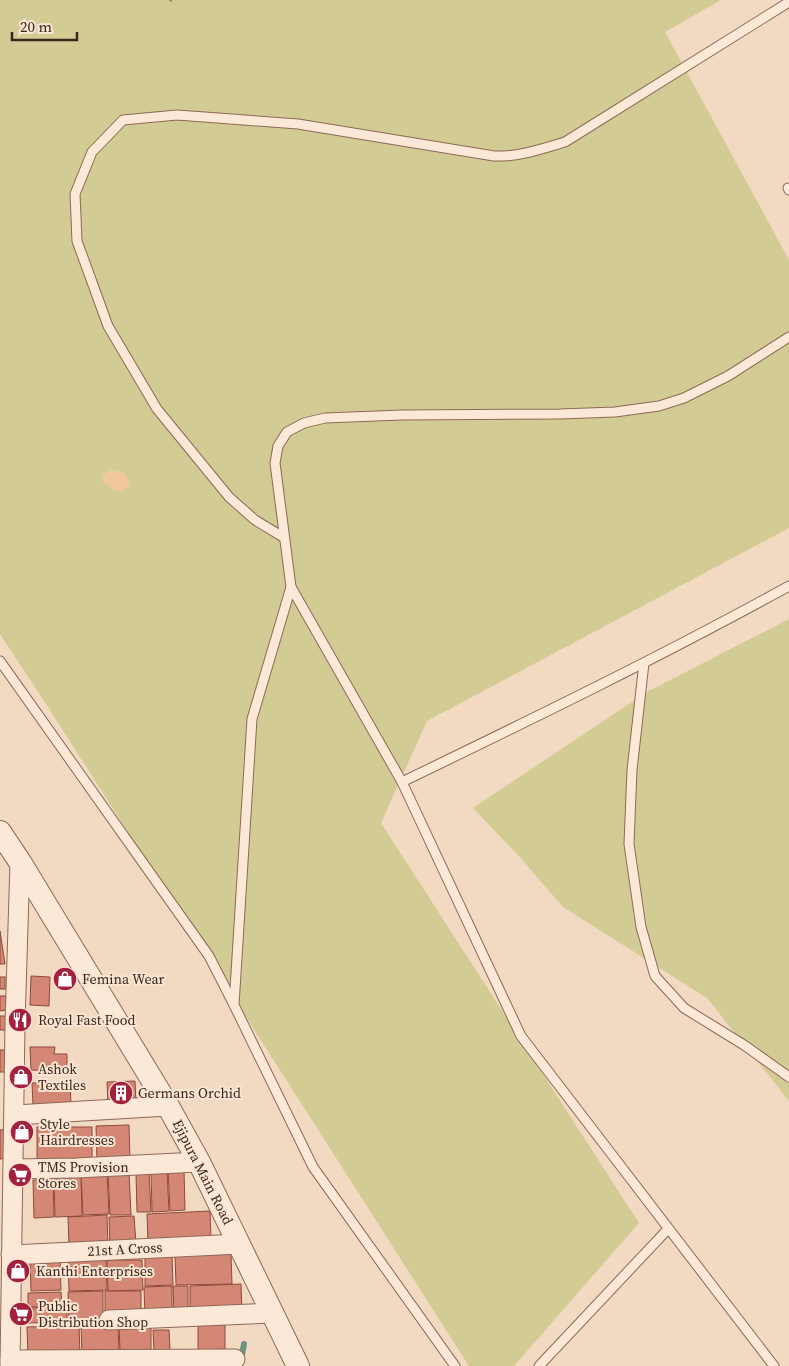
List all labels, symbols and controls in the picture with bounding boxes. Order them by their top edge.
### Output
scale bar [12,10,78,42]
text: 20 m [20,16,52,37]
shop icon: Femina Wear [52,966,78,992]
place label: Femina Wear [82,969,164,989]
restaurant icon: Royal Fast Food [7,1007,33,1033]
place label: Royal Fast Food [38,1010,135,1030]
place label: Ashok Textiles [38,1059,86,1095]
shop icon: Ashok Textiles [8,1064,34,1090]
building icon: Germans Orchid [108,1080,134,1106]
place label: Germans Orchid [138,1083,241,1103]
place label: Style Hairdresses [40,1114,114,1150]
street label: Ejipura Main Road [168,1116,238,1228]
shop icon: Style Hairdresses [9,1119,35,1145]
place label: TMS Provision Stores [38,1157,129,1193]
supermarket icon: TMS Provision Stores [7,1162,33,1188]
street label: 21st A Cross [87,1237,163,1261]
shop icon: Kanthi Enterprises [5,1258,31,1284]
place label: Kanthi Enterprises [36,1261,153,1281]
place label: Public Distribution Shop [38,1296,148,1332]
supermarket icon: Public Distribution Shop [8,1301,34,1327]

